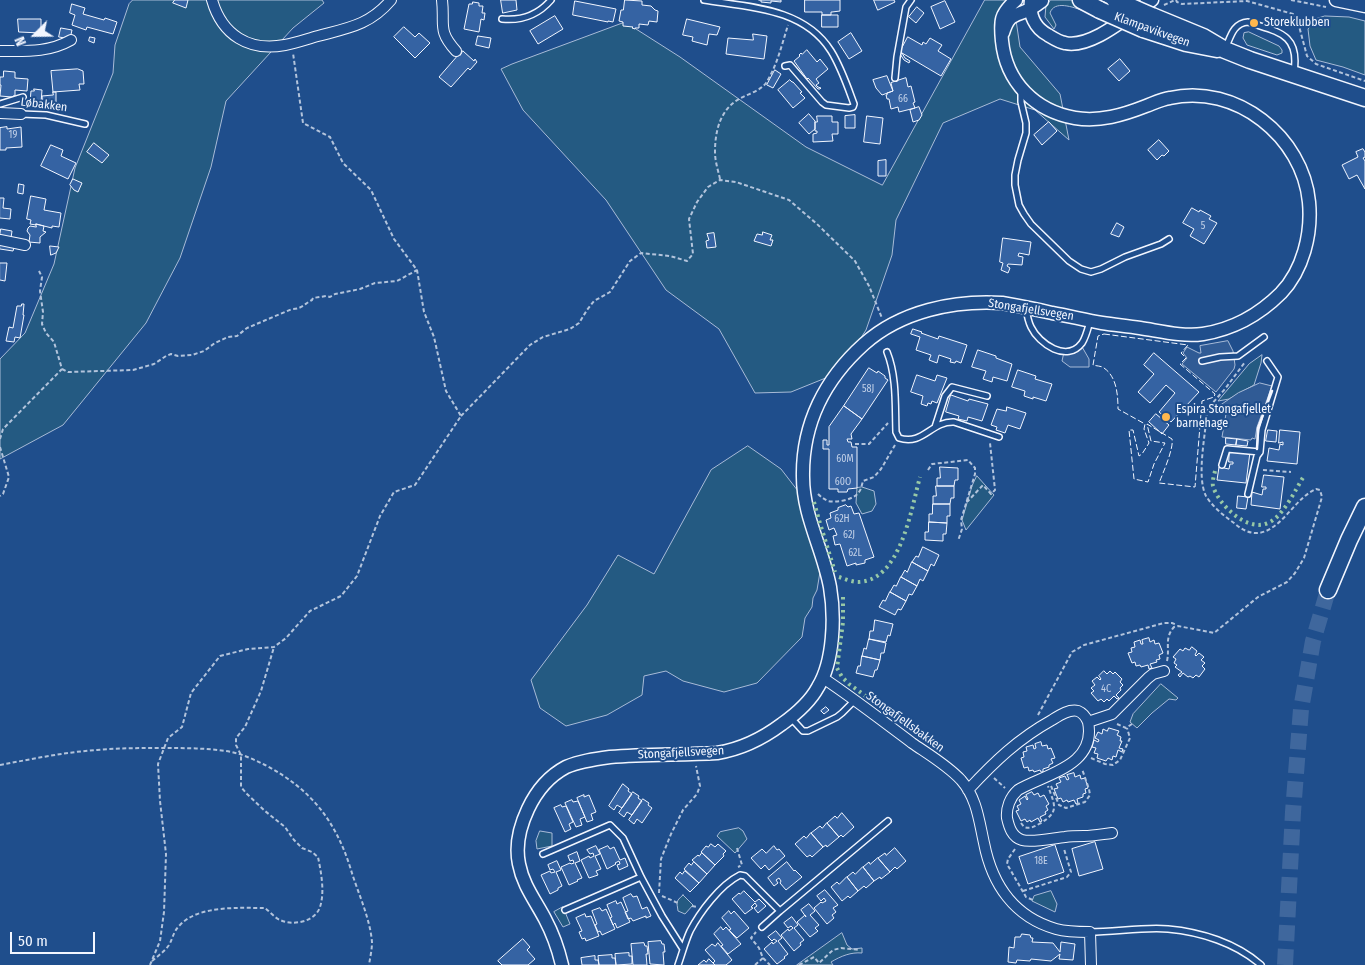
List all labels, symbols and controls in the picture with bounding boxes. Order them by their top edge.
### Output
north arrow [10,10,60,60]
street label: Klampavikvegen [1112,10,1192,50]
place label: Storeklubben [1264,16,1330,30]
marker: Storeklubben [1248,17,1260,29]
text: N [11,34,30,48]
house number: 66 [898,93,908,105]
street label: Løbakken [20,95,68,115]
house number: 19 [9,129,17,141]
house number: 5 [1201,220,1205,232]
street label: Stongafjellsvegen [987,296,1075,324]
house number: 58J [862,383,874,395]
place label: Espira Stongafjellet barnehage [1176,403,1271,431]
marker: Espira Stongafjellet barnehage [1160,411,1172,423]
house number: 60M [836,453,854,465]
house number: 60O [835,476,851,488]
house number: 62H [834,513,850,525]
house number: 62J [843,529,855,541]
house number: 62L [848,547,862,559]
house number: 4C [1101,683,1111,695]
street label: Stongafjellsbakken [863,689,947,755]
street label: Stongafjellsvegen [637,744,725,762]
house number: 18E [1034,855,1048,867]
scale bar [12,922,98,954]
text: 50 m [18,932,48,950]

